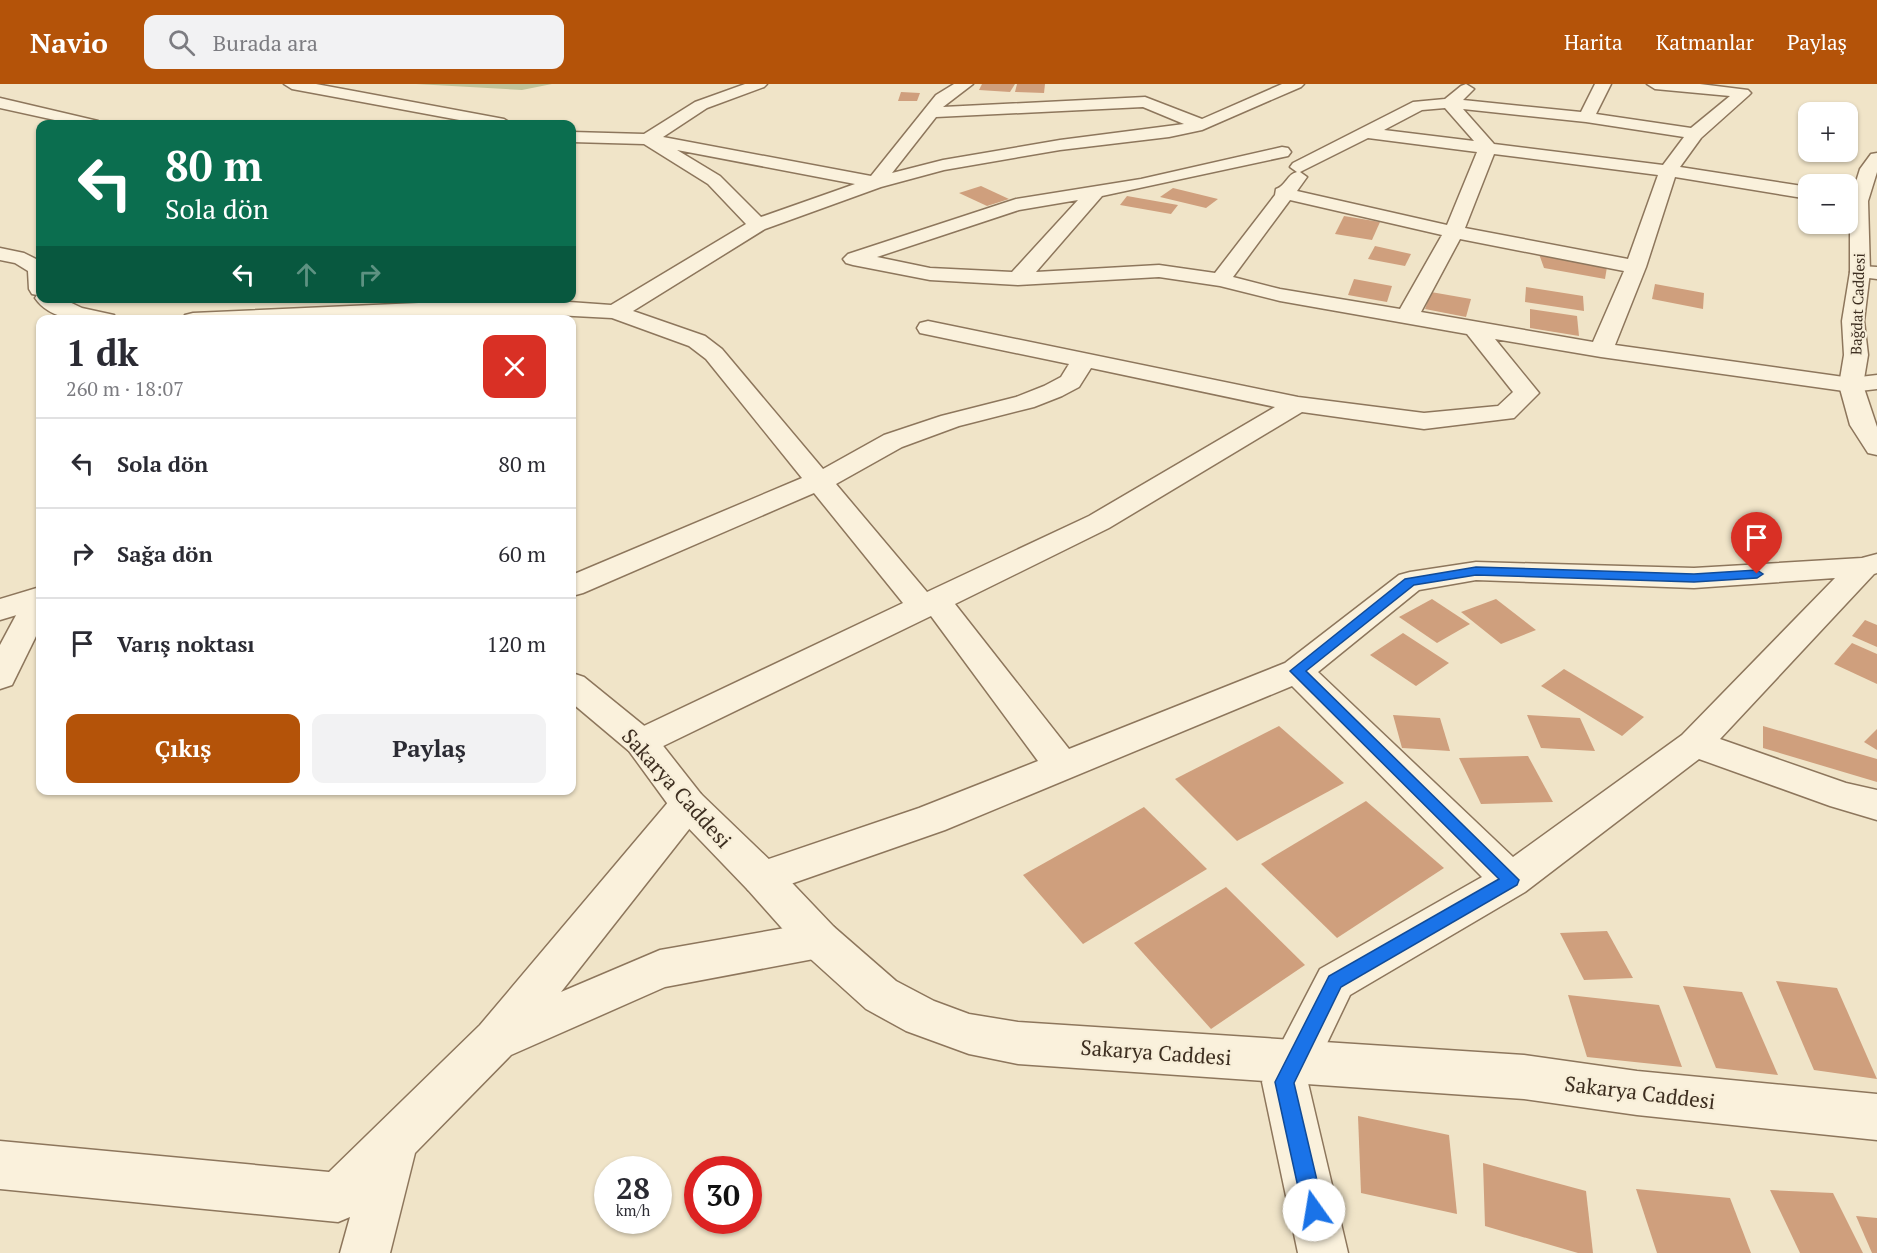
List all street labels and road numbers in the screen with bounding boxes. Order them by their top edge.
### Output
street label: Bağdat Caddesi [1845,253,1869,355]
street label: Sakarya Caddesi [616,722,738,854]
street label: Sakarya Caddesi [1079,1033,1233,1071]
street label: Sakarya Caddesi [1563,1069,1717,1115]

